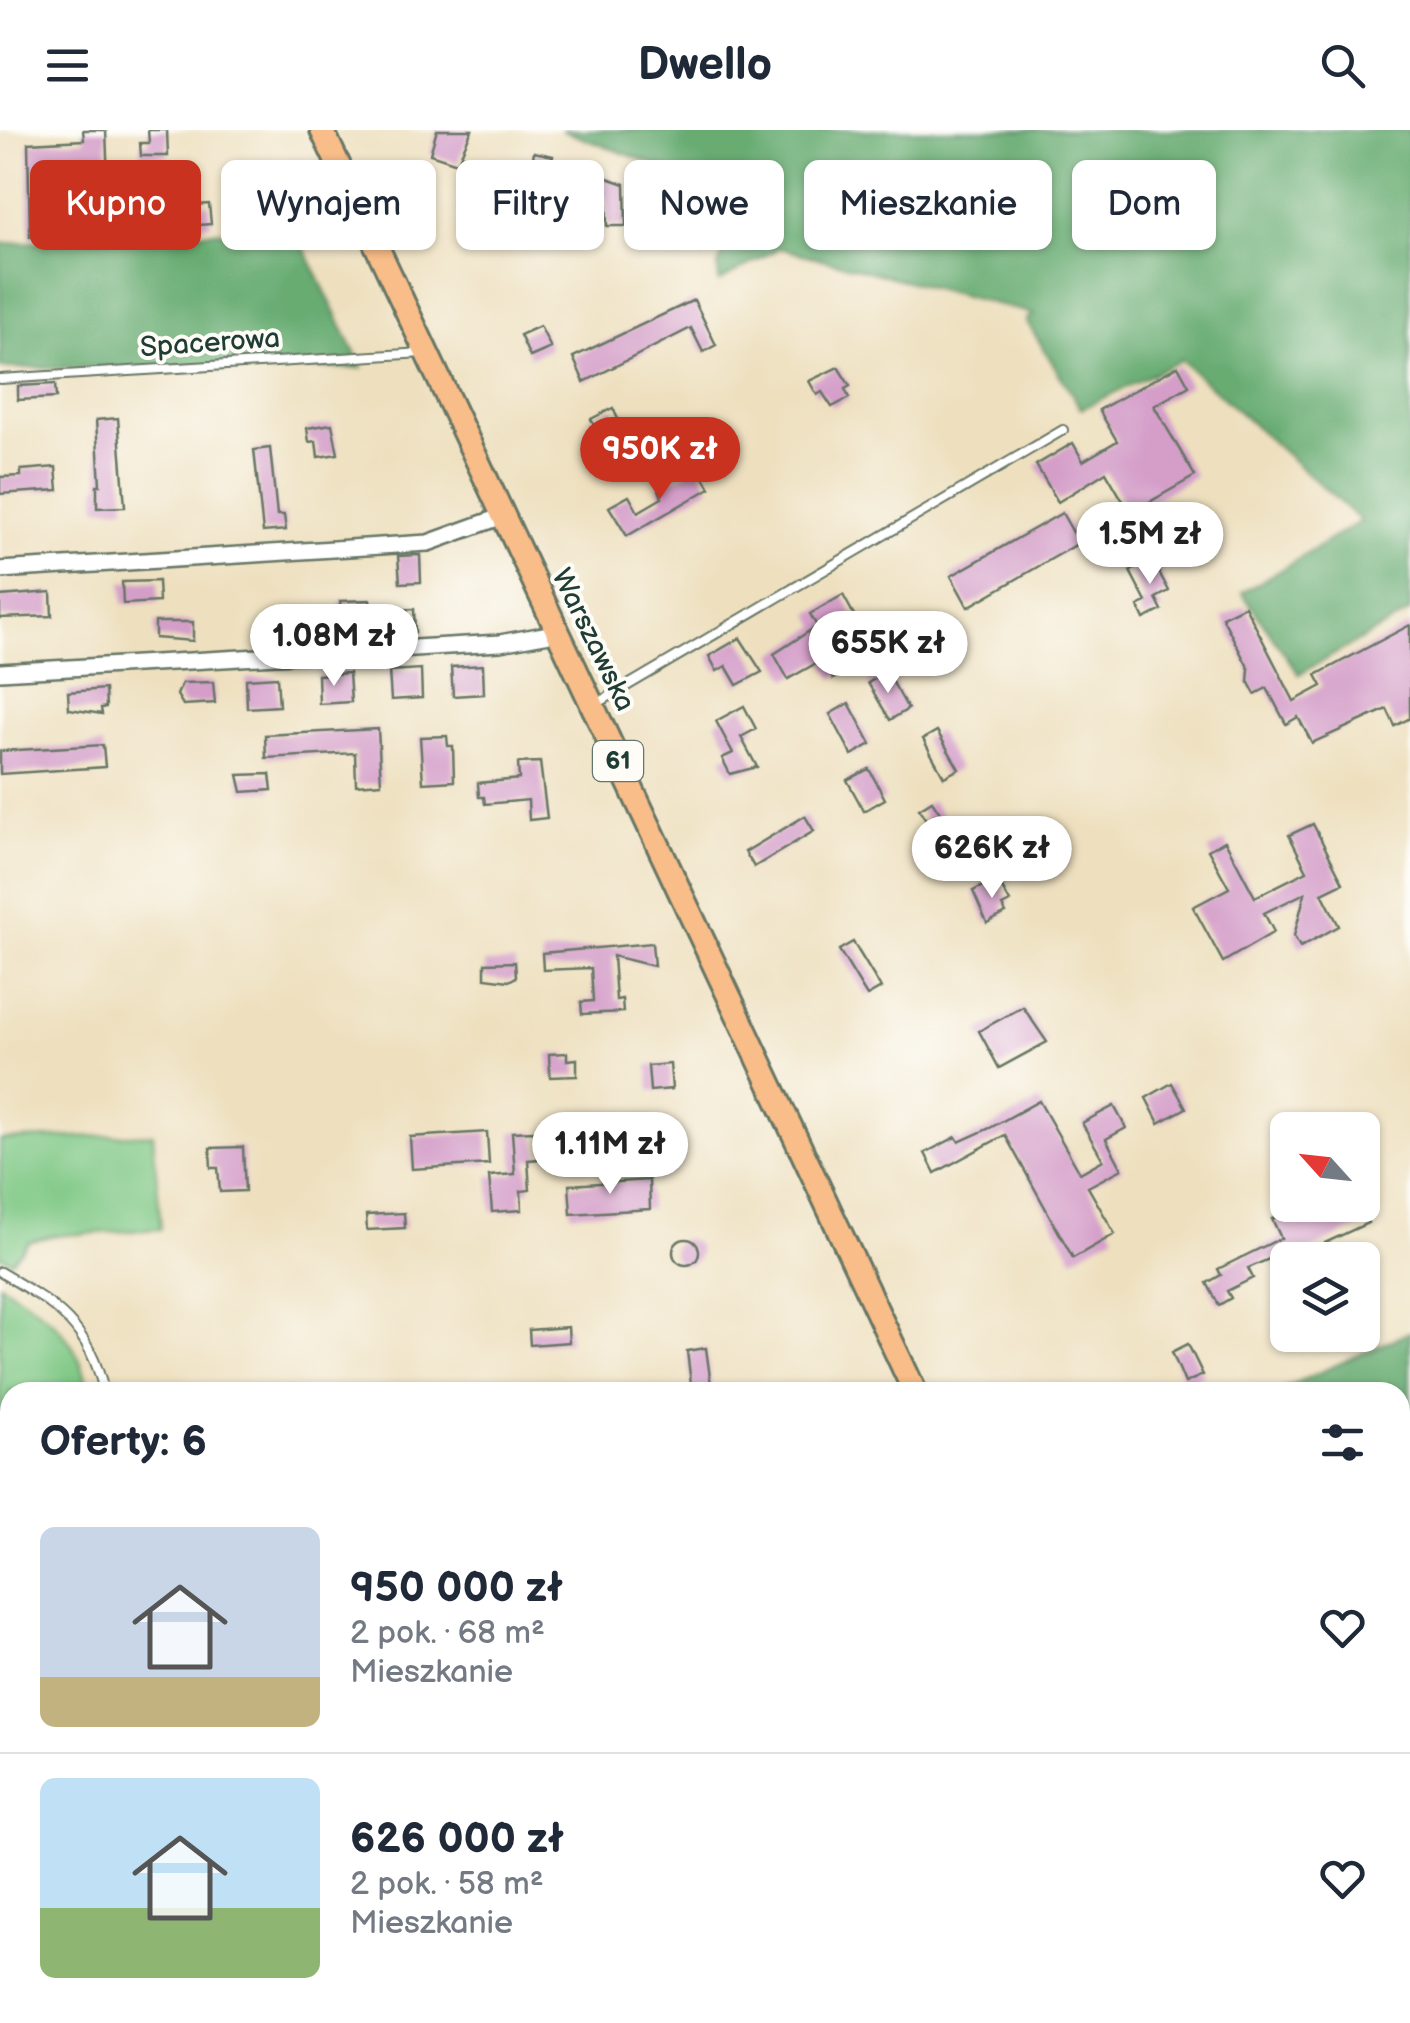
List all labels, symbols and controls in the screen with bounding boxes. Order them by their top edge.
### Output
icon: menu [40,38,95,93]
text: Dwello [638,38,772,93]
icon: search [1315,38,1370,93]
chip: Kupno [30,160,201,250]
chip: Wynajem [221,160,436,250]
chip: Filtry [456,160,604,250]
chip: Nowe [624,160,784,250]
chip: Mieszkanie [804,160,1052,250]
chip: Dom [1072,160,1216,250]
street label: Spacerowa [139,322,281,364]
pin: 950K zł [568,417,752,502]
text: 950K zł [602,430,718,469]
pin: 1.5M zł [1058,502,1242,587]
text: 1.5M zł [1098,515,1202,554]
street label: Warszawska [544,563,642,717]
pin: 1.08M zł [231,604,437,689]
pin: 655K zł [796,611,980,696]
text: 1.08M zł [272,617,396,656]
text: 655K zł [831,624,945,663]
road number: 61 [593,741,643,781]
pin: 626K zł [900,816,1084,901]
text: 626K zł [934,829,1050,868]
pin: 1.11M zł [507,1112,713,1197]
north arrow [1270,1112,1380,1222]
map controls [1270,1112,1380,1352]
text: 1.11M zł [554,1125,666,1164]
button: layers [1270,1242,1380,1352]
icon: filters [1315,1415,1370,1470]
text: Oferty: 6 [40,1417,207,1468]
text: 950 000 zł [350,1563,563,1614]
icon: home [120,1567,240,1687]
icon: heart [1315,1600,1370,1655]
text: 2 pok. · 68 m² [350,1614,545,1653]
text: Mieszkanie [350,1653,513,1692]
text: 626 000 zł [350,1814,564,1865]
icon: home [120,1818,240,1938]
icon: heart [1315,1851,1370,1906]
text: 2 pok. · 58 m² [350,1865,544,1904]
text: Mieszkanie [350,1904,513,1943]

